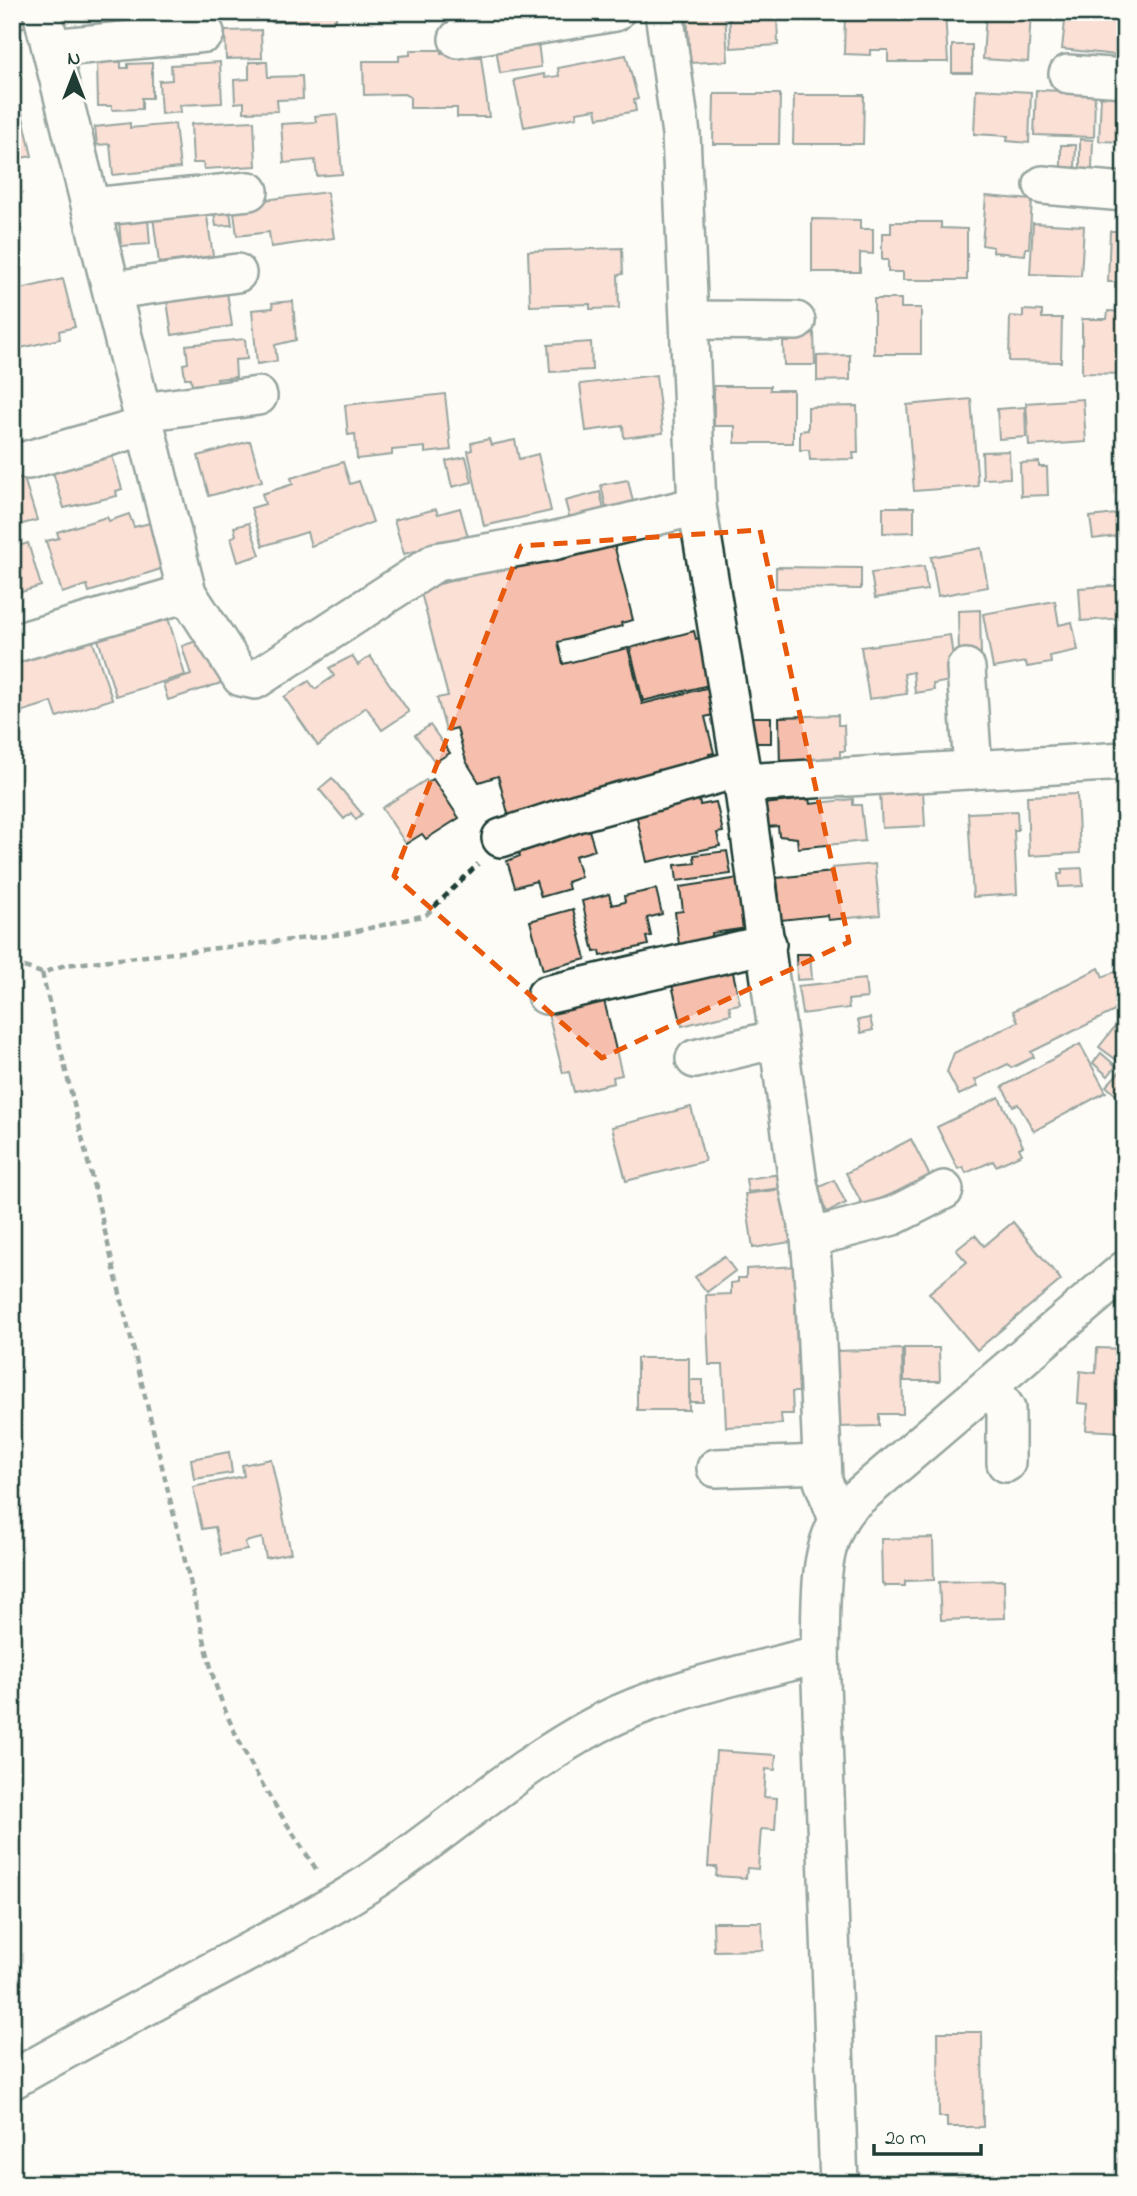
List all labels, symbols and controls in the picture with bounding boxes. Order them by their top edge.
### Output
north arrow [38,38,108,108]
text: N [68,46,81,73]
scale bar [874,2112,981,2156]
text: 20 m [885,2124,926,2154]

